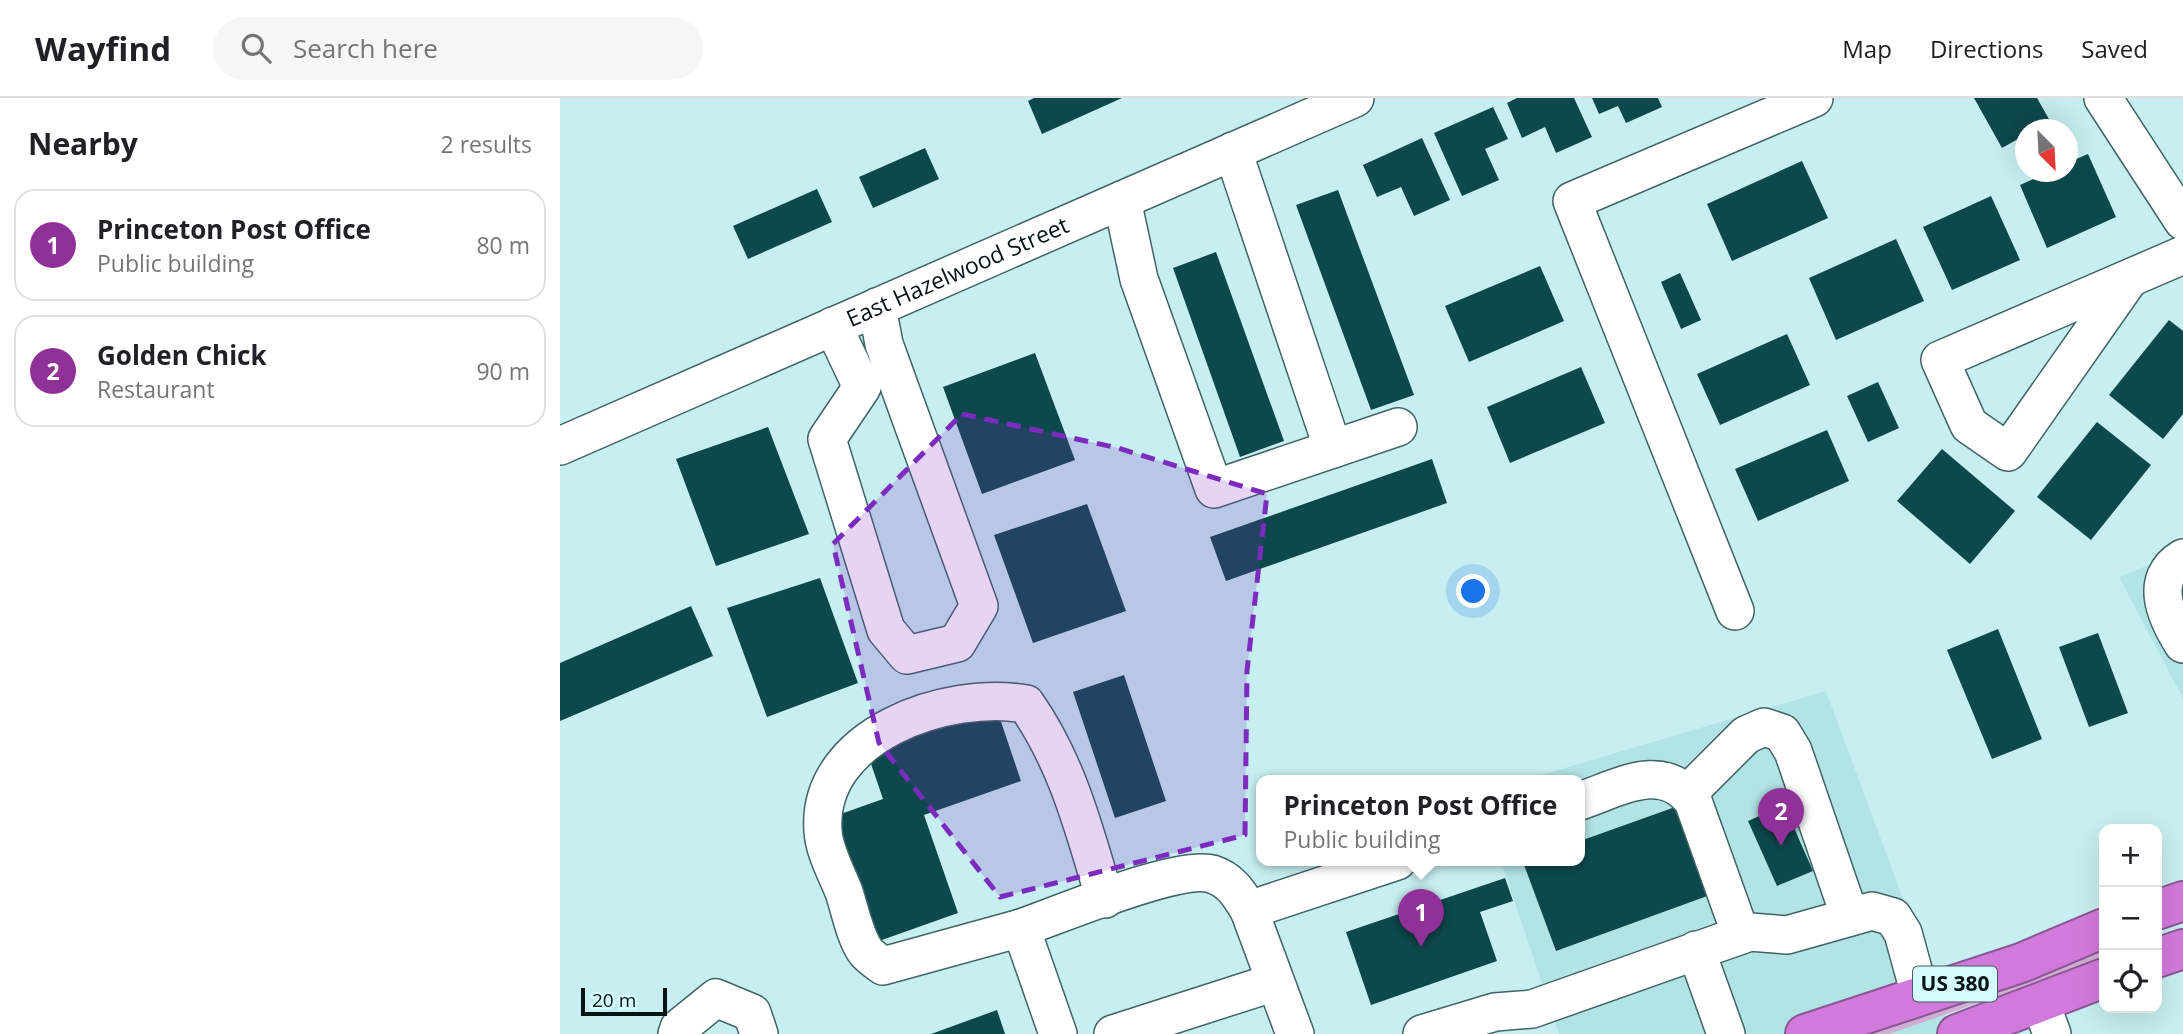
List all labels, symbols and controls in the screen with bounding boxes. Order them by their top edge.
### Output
search box [213,17,703,80]
text: Wayfind [35,26,171,71]
icon: search [237,29,275,67]
text: Search here [293,30,438,66]
text: Map [1842,32,1892,65]
text: Directions [1930,32,2043,65]
text: Saved [2081,32,2148,65]
north arrow [2015,119,2078,182]
text: Nearby [28,123,138,164]
text: 2 results [441,128,532,160]
street label: East Hazelwood Street [841,208,1073,334]
text: Princeton Post Office [97,211,371,247]
text: 1 [46,229,60,261]
text: 80 m [476,229,530,261]
text: Public building [97,247,254,279]
text: Golden Chick [97,337,267,373]
text: 2 [46,355,60,387]
text: 90 m [476,355,530,387]
text: Restaurant [97,373,215,405]
your location [1456,574,1490,608]
popup [1256,775,1585,866]
text: Princeton Post Office [1284,787,1557,823]
pin: 2 [1758,788,1804,846]
text: Public building [1284,823,1440,855]
map controls [2099,824,2162,1013]
button: + [2099,824,2162,887]
button: − [2099,887,2162,950]
pin: 1 [1398,889,1444,947]
button: locate [2099,950,2162,1013]
road number: US 380 [1913,966,1997,1001]
scale bar [581,985,667,1017]
text: 20 m [592,987,636,1013]

